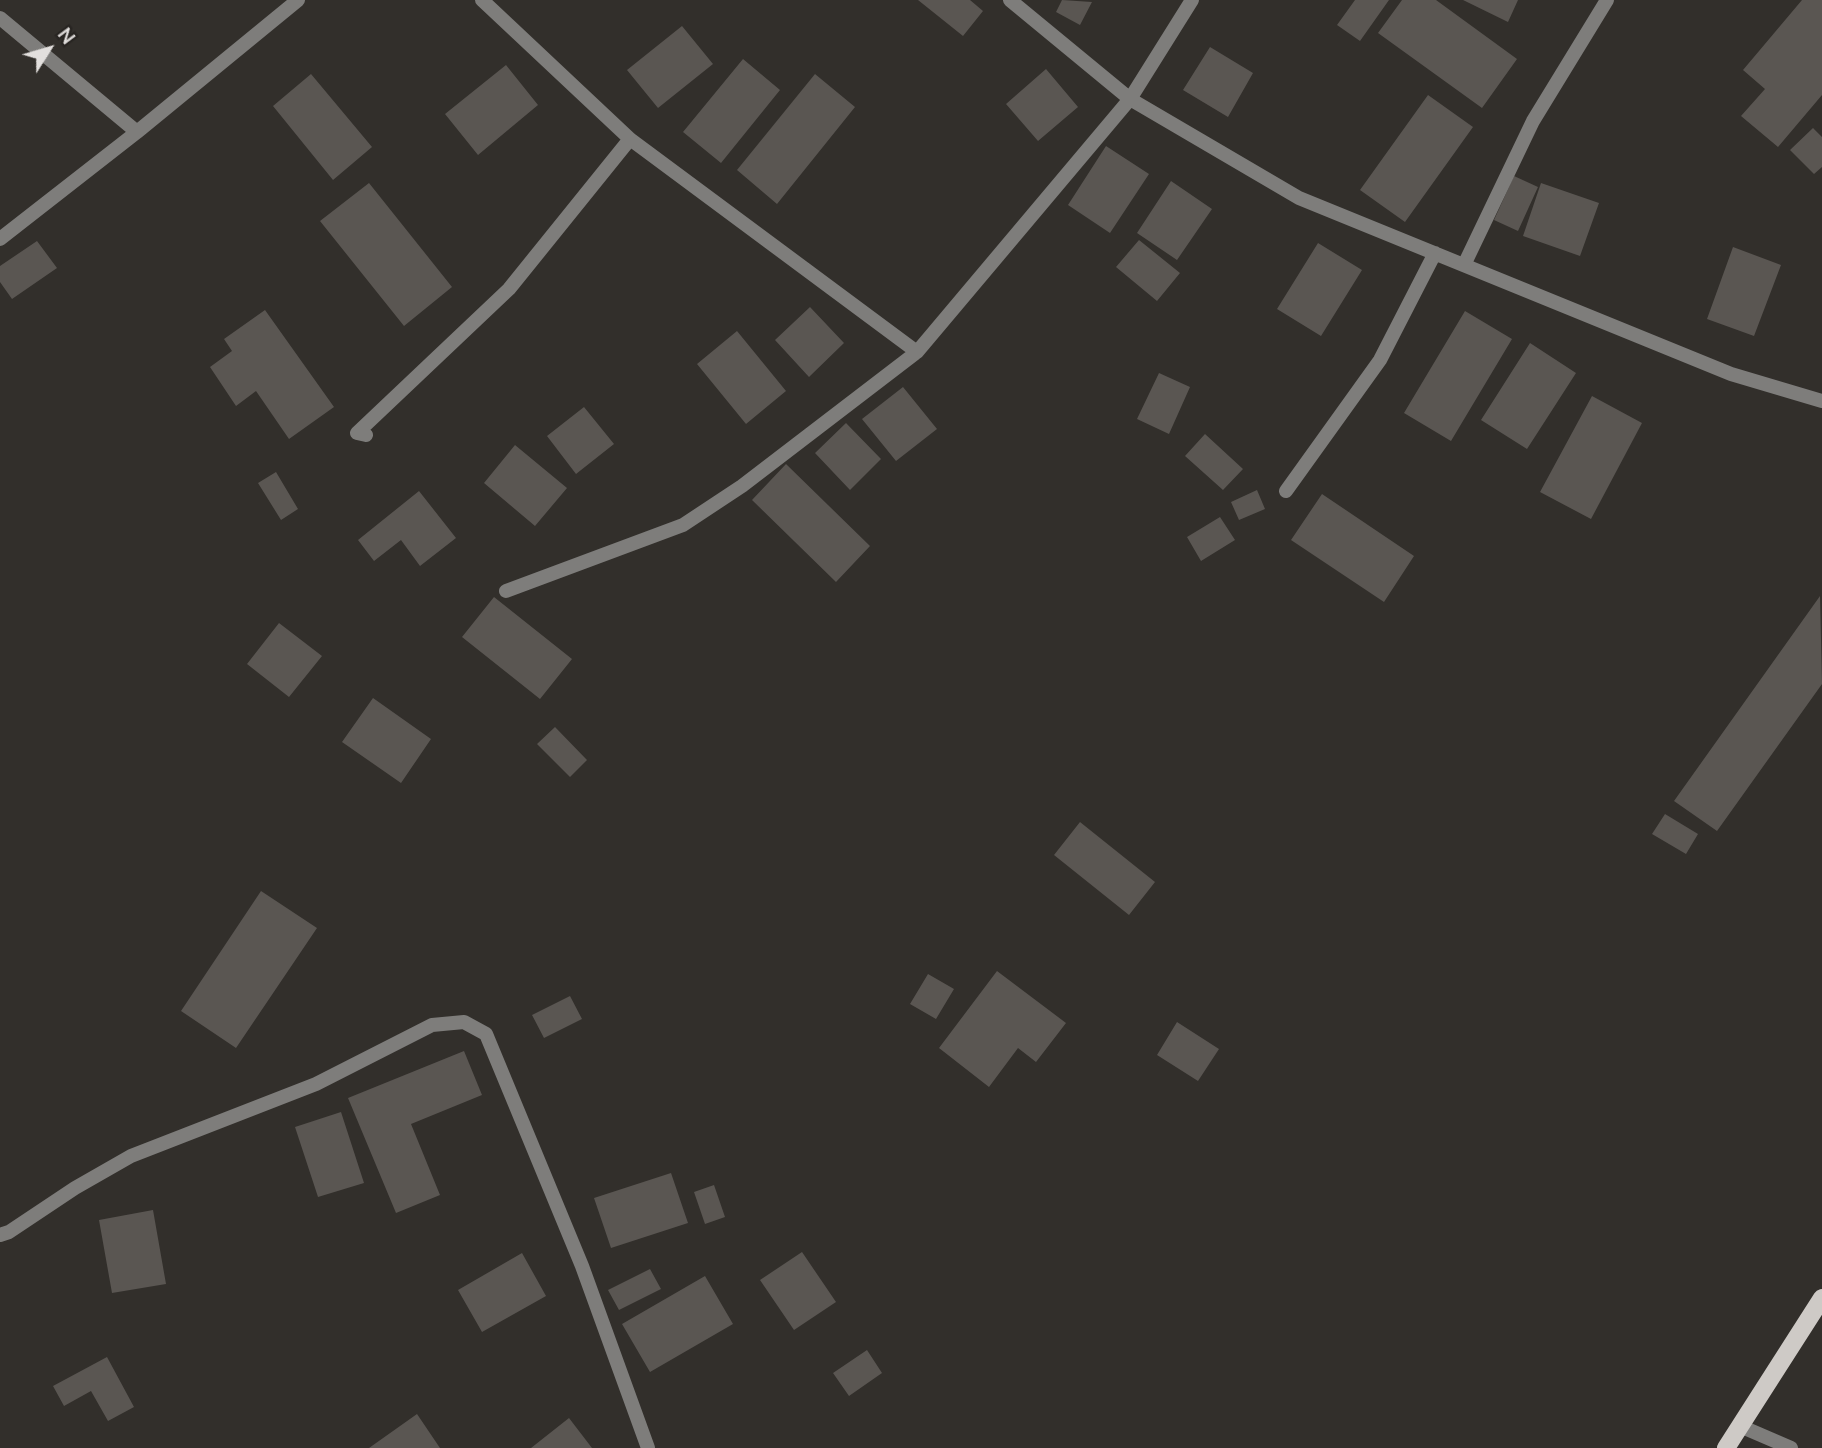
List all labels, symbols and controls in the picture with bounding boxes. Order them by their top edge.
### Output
north arrow [14,14,84,84]
text: N [51,23,80,50]

